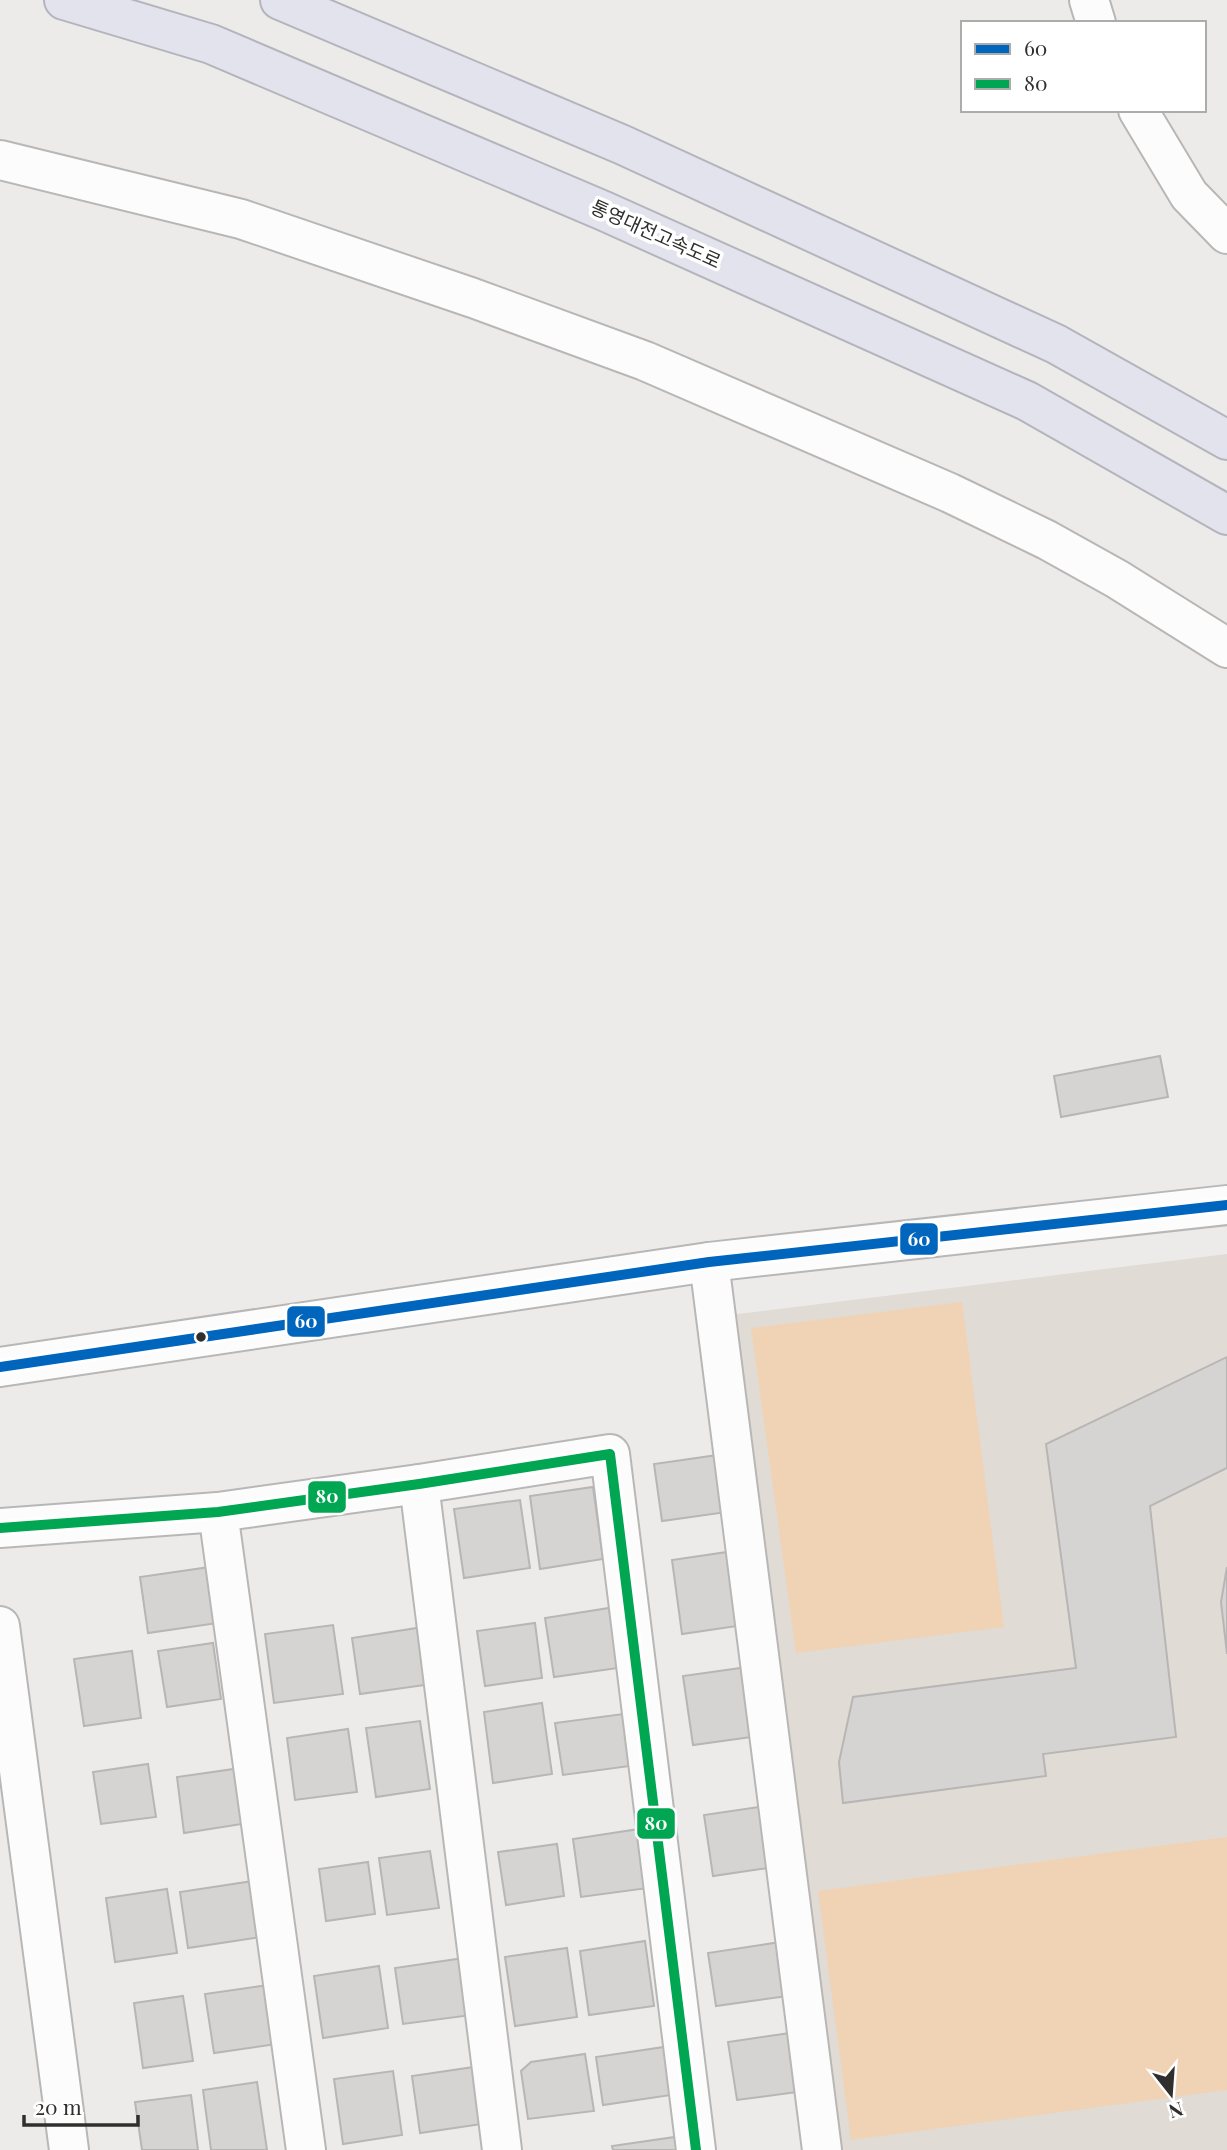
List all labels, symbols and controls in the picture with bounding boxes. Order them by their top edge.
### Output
legend [961,21,1206,112]
text: 60 [1024,33,1047,61]
text: 80 [1024,68,1048,96]
street label: 통영대전고속도로 [587,193,726,273]
line badge: 60 [899,1222,939,1256]
text: 60 [908,1225,930,1251]
line badge: 60 [286,1305,326,1338]
text: 60 [295,1307,317,1333]
unlabelled marker [194,1330,208,1344]
line badge: 80 [307,1480,347,1514]
text: 80 [316,1482,338,1508]
line badge: 80 [636,1807,676,1840]
text: 80 [645,1809,667,1835]
north arrow [1136,2059,1206,2129]
scale bar [24,2084,138,2128]
text: 20 m [35,2092,82,2120]
text: N [1166,2097,1187,2126]

